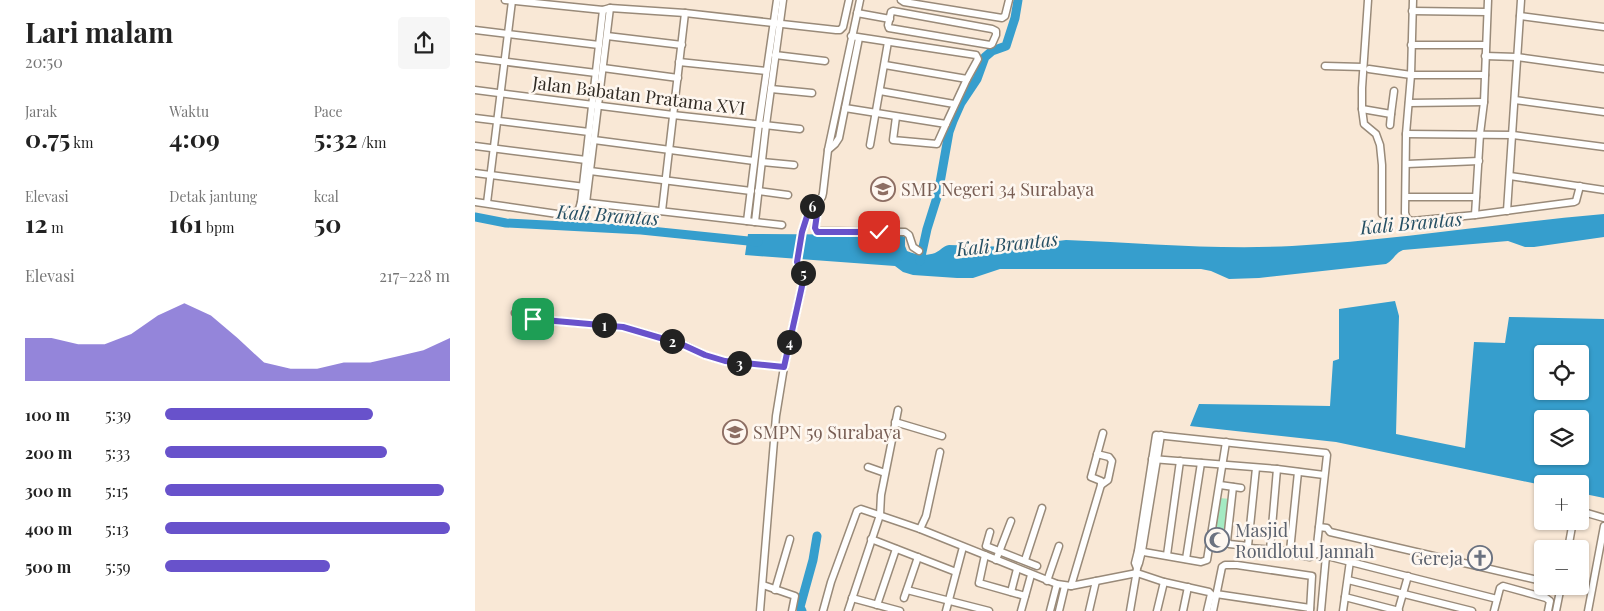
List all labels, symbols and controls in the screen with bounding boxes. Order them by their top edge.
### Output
text: Lari malam [25,13,173,50]
button: share [398,17,450,69]
text: 20:50 [25,51,63,72]
street label: Jalan Babatan Pratama XVI [530,70,747,120]
text: Jarak [25,102,57,121]
text: Waktu [169,102,209,121]
text: Pace [314,102,343,121]
text: 0.75 [25,121,70,154]
text: 4:09 [169,121,220,154]
text: 5:32 [314,121,358,154]
text: km [70,133,93,152]
text: /km [358,133,387,152]
school or university icon: SMP Negeri 34 Surabaya [870,176,896,202]
place label: SMP Negeri 34 Surabaya [901,177,1094,201]
text: Elevasi [25,187,69,206]
text: Detak jantung [169,187,257,206]
text: kcal [314,187,339,206]
pin: 6 [799,194,825,218]
water label: Kali Brantas [555,197,660,231]
text: 6 [809,197,816,216]
water label: Kali Brantas [1358,205,1463,240]
text: 12 [25,206,48,239]
text: 161 [169,206,203,239]
text: 50 [314,206,341,239]
pin [858,211,900,253]
text: m [48,218,64,237]
text: bpm [203,218,234,237]
icon: check [865,218,893,246]
water label: Kali Brantas [954,225,1059,261]
pin: 5 [791,260,815,286]
text: 5 [800,264,807,283]
text: Elevasi [25,265,75,286]
text: 217–228 m [379,265,450,286]
pin [512,298,554,340]
icon: arrive [519,305,547,333]
pin: 1 [591,312,617,338]
text: 1 [602,316,607,335]
pin: 2 [659,328,685,354]
pin: 4 [777,330,801,354]
text: 2 [669,332,676,351]
text: 4 [786,333,793,352]
map controls [1534,345,1589,595]
button: locate [1534,345,1589,400]
pin: 3 [727,350,751,376]
text: 3 [736,354,743,373]
text: 100 m [25,404,70,425]
text: 5:39 [105,404,131,425]
button: layers [1534,410,1589,465]
school or university icon: SMPN 59 Surabaya [722,419,748,445]
place label: SMPN 59 Surabaya [753,420,901,444]
text: 200 m [25,442,72,463]
text: 5:33 [105,442,130,463]
button: + [1534,475,1589,530]
text: 300 m [25,480,72,501]
text: 5:15 [105,480,128,501]
text: 400 m [25,518,72,539]
text: 5:13 [105,518,129,539]
place label: Masjid Roudlotul Jannah [1235,518,1375,563]
mosque icon: Masjid Roudlotul Jannah [1204,527,1230,553]
button: − [1534,540,1589,595]
church icon: Gereja [1467,545,1493,571]
place label: Gereja [1411,546,1463,570]
text: 500 m [25,556,71,577]
text: 5:59 [105,556,131,577]

